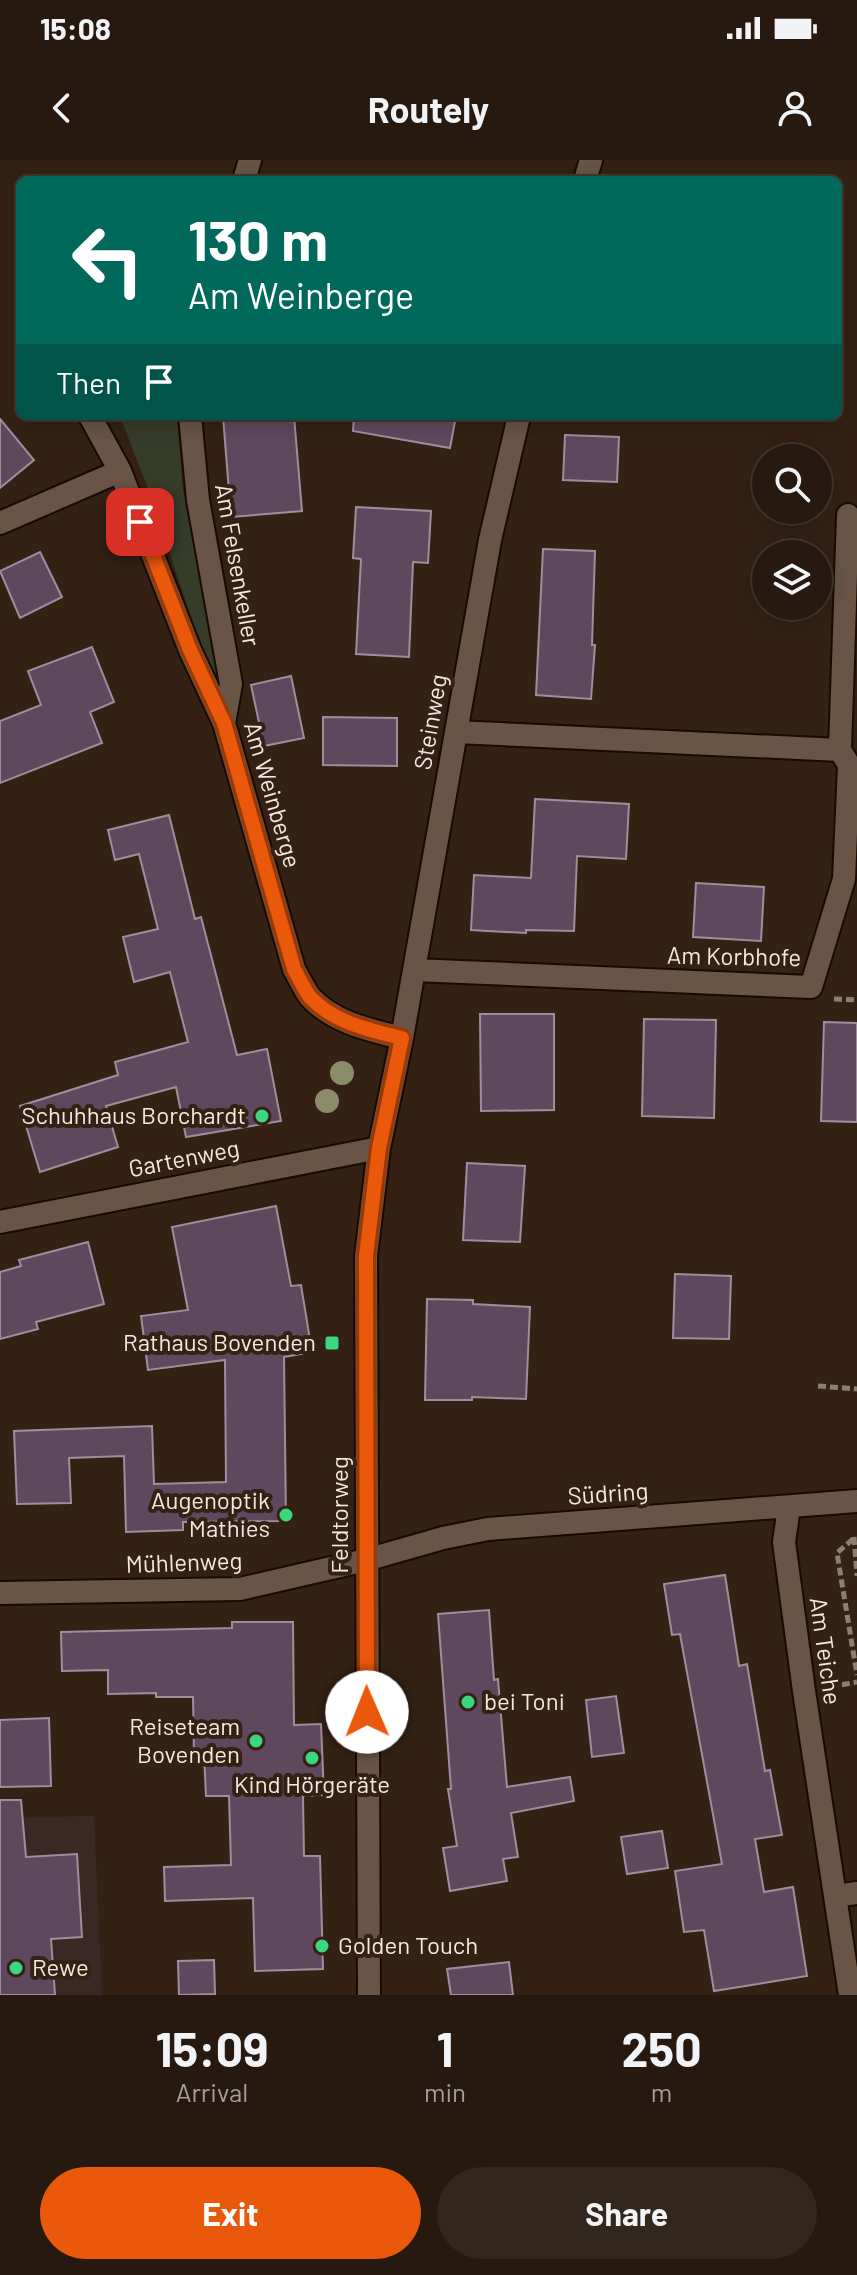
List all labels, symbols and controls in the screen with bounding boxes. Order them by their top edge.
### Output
text: 15:08 [40,10,111,46]
icon: back [40,86,84,130]
icon: person [773,86,817,130]
text: Routely [368,87,489,130]
text: 130 m [188,205,328,272]
icon: left [56,208,160,312]
text: Am Weinberge [188,273,414,316]
icon: arrive [137,360,181,404]
text: Then [56,364,121,400]
map controls [752,444,832,620]
button: search [752,444,832,524]
street label: Am Felsenkeller [210,481,267,648]
pin [106,488,174,556]
icon: arrive [118,500,162,544]
button: layers [752,540,832,620]
street label: Steinweg [407,672,452,772]
street label: Am Weinberge [239,718,308,871]
street label: Am Korbhofe [667,940,801,971]
place label: Schuhhaus Borchardt [22,1100,246,1129]
marker: Schuhhaus Borchardt [253,1107,271,1125]
street label: Gartenweg [126,1133,242,1182]
place label: Rathaus Bovenden [123,1327,316,1356]
marker: Rathaus Bovenden [323,1334,341,1352]
street label: Feldtorweg [324,1456,353,1574]
street label: Südring [567,1475,649,1510]
place label: Augenoptik Mathies [151,1485,270,1542]
marker: Augenoptik Mathies [277,1506,295,1524]
street label: Mühlenweg [125,1545,243,1578]
street label: Am Teiche [805,1595,848,1706]
position arrow [325,1670,409,1754]
place label: bei Toni [484,1686,565,1715]
marker: bei Toni [459,1693,477,1711]
place label: Reiseteam Bovenden [129,1711,240,1768]
marker: Reiseteam Bovenden [247,1732,265,1750]
marker: Kind Hörgeräte [303,1749,321,1767]
place label: Kind Hörgeräte [234,1769,390,1798]
place label: Golden Touch [338,1930,478,1959]
marker: Golden Touch [313,1937,331,1955]
place label: Rewe [32,1952,89,1981]
marker: Rewe [7,1959,25,1977]
text: 15:09 [155,2019,269,2077]
text: 1 [437,2019,454,2077]
text: 250 [621,2019,702,2077]
text: Arrival [176,2076,248,2107]
text: min [424,2076,466,2107]
text: m [651,2076,672,2107]
button: Exit [40,2167,421,2259]
button: Share [437,2167,817,2259]

